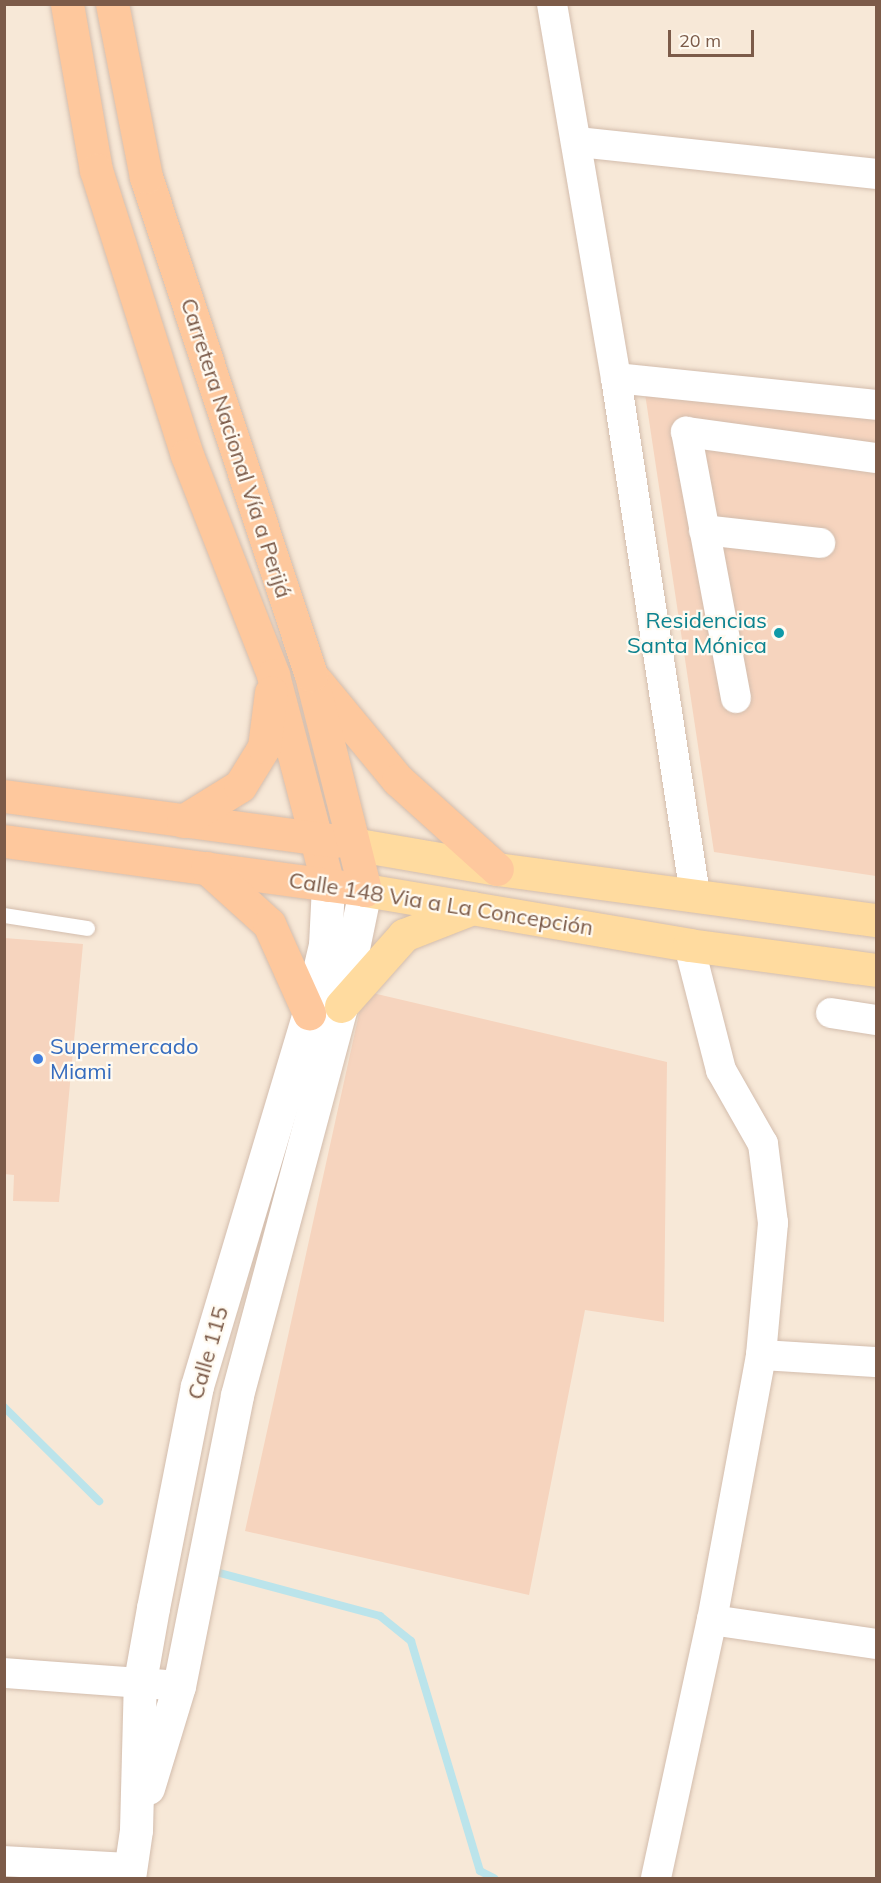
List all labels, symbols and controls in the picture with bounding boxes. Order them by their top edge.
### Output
scale bar [671,18,756,56]
text: 20 m [679,29,721,52]
street label: Carretera Nacional Vía a Perijá [175,295,297,601]
place label: Residencias Santa Mónica [627,607,767,658]
marker: Residencias Santa Mónica [772,626,786,640]
street label: Calle 148 Via a La Concepción [287,867,595,941]
place label: Supermercado Miami [50,1033,198,1084]
marker: Supermercado Miami [31,1052,45,1066]
street label: Calle 115 [182,1303,234,1403]

